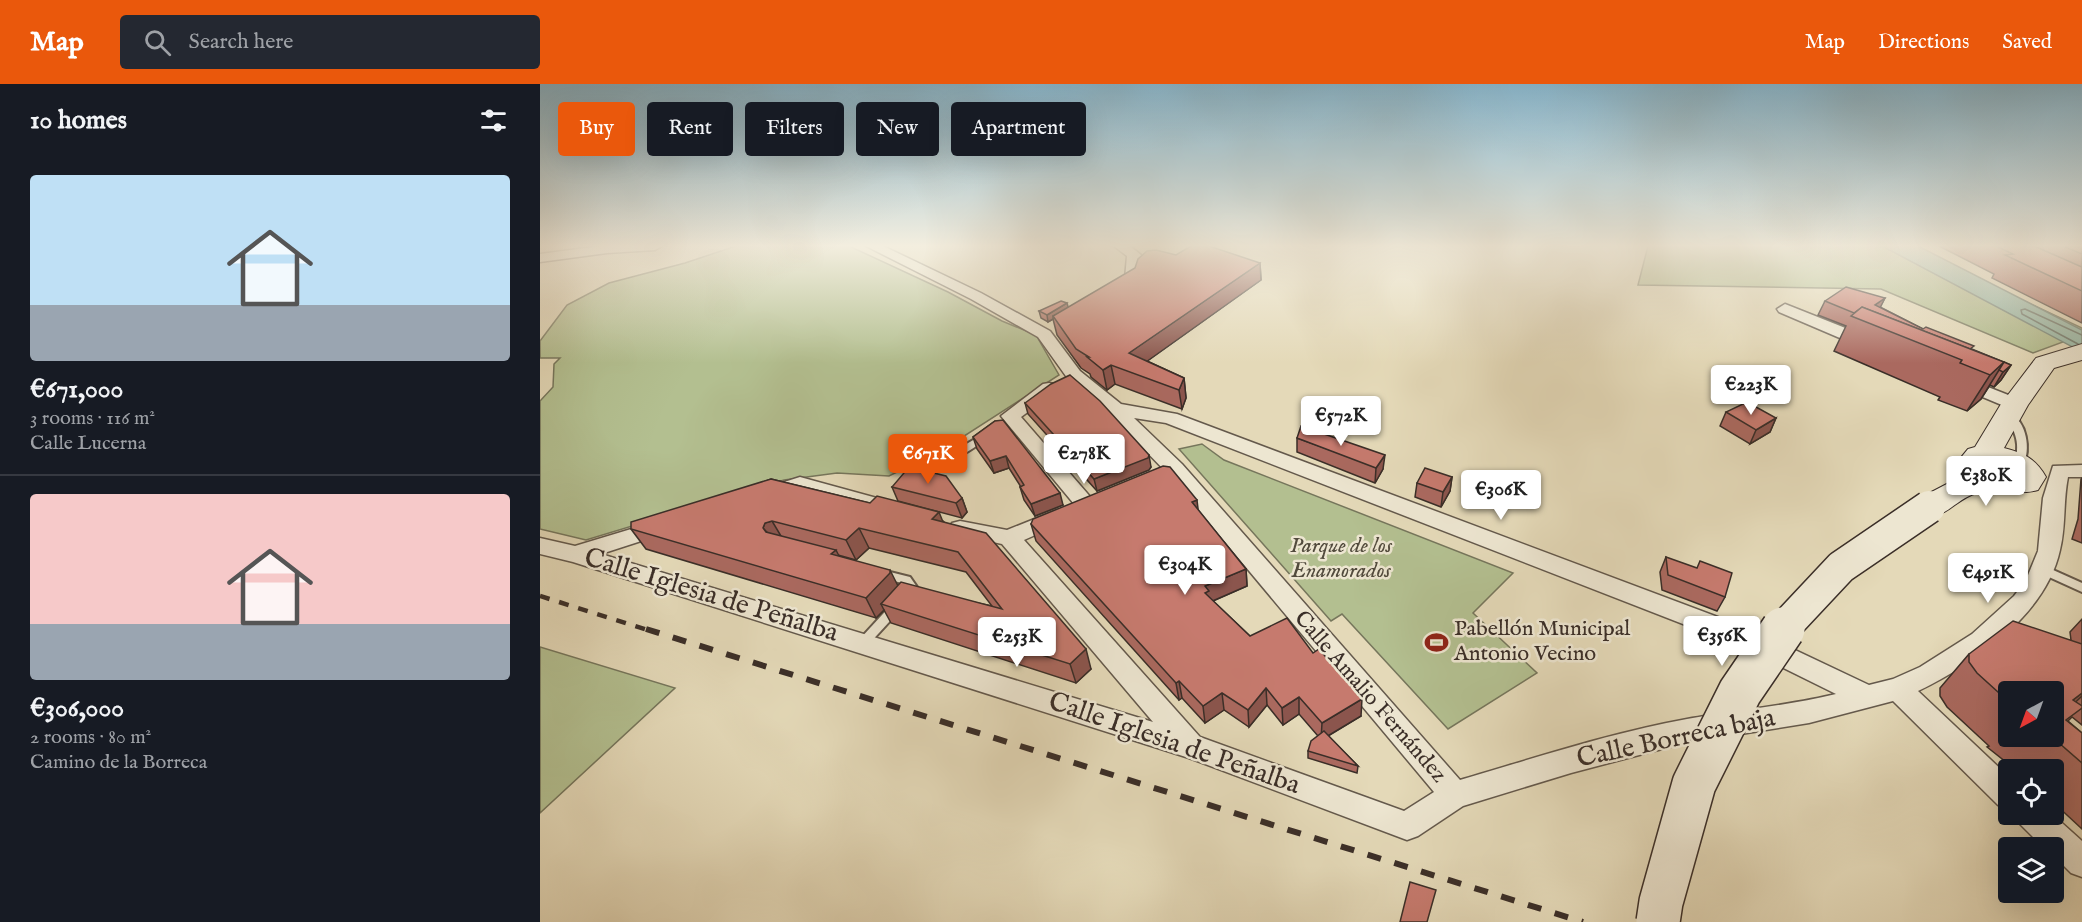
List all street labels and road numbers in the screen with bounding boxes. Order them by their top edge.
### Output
street label: Calle Iglesia de Peñalba [580,541,843,651]
street label: Calle Amalio Fernández [1288,605,1452,789]
street label: Calle Iglesia de Peñalba [1044,685,1305,803]
street label: Calle Borreca baja [1574,701,1779,777]

